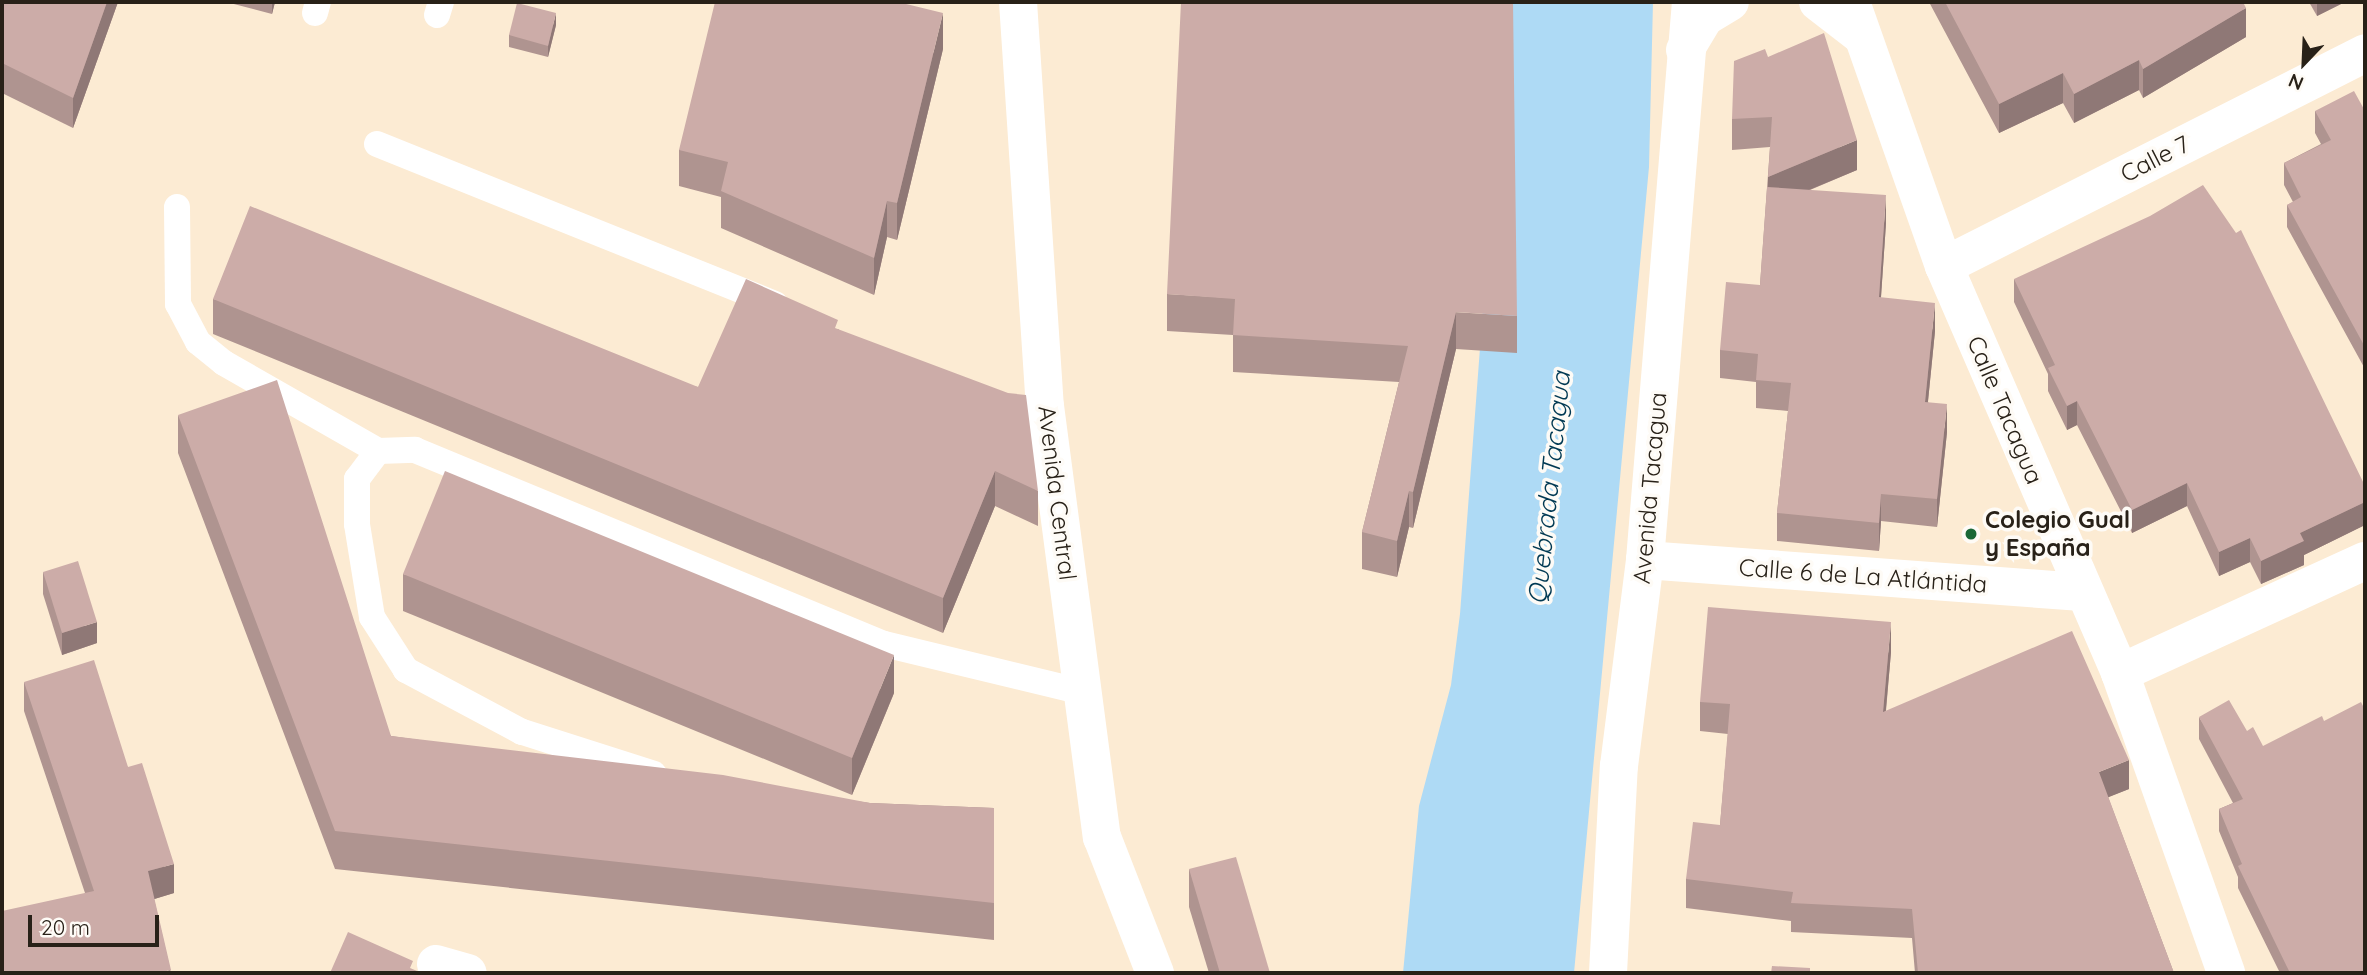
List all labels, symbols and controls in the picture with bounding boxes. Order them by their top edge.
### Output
north arrow [2269,28,2339,98]
text: N [2285,69,2307,96]
street label: Calle 7 [2116,129,2194,189]
street label: Calle Tacagua [1961,332,2049,488]
water label: Quebrada Tacagua [1521,370,1577,606]
street label: Avenida Tacagua [1627,391,1673,585]
street label: Avenida Central [1032,404,1082,582]
place label: Colegio Gual y España [1985,506,2130,562]
marker: Colegio Gual y España [1963,526,1979,542]
street label: Calle 6 de La Atlántida [1738,553,1988,599]
scale bar [32,902,163,946]
text: 20 m [41,914,90,940]

